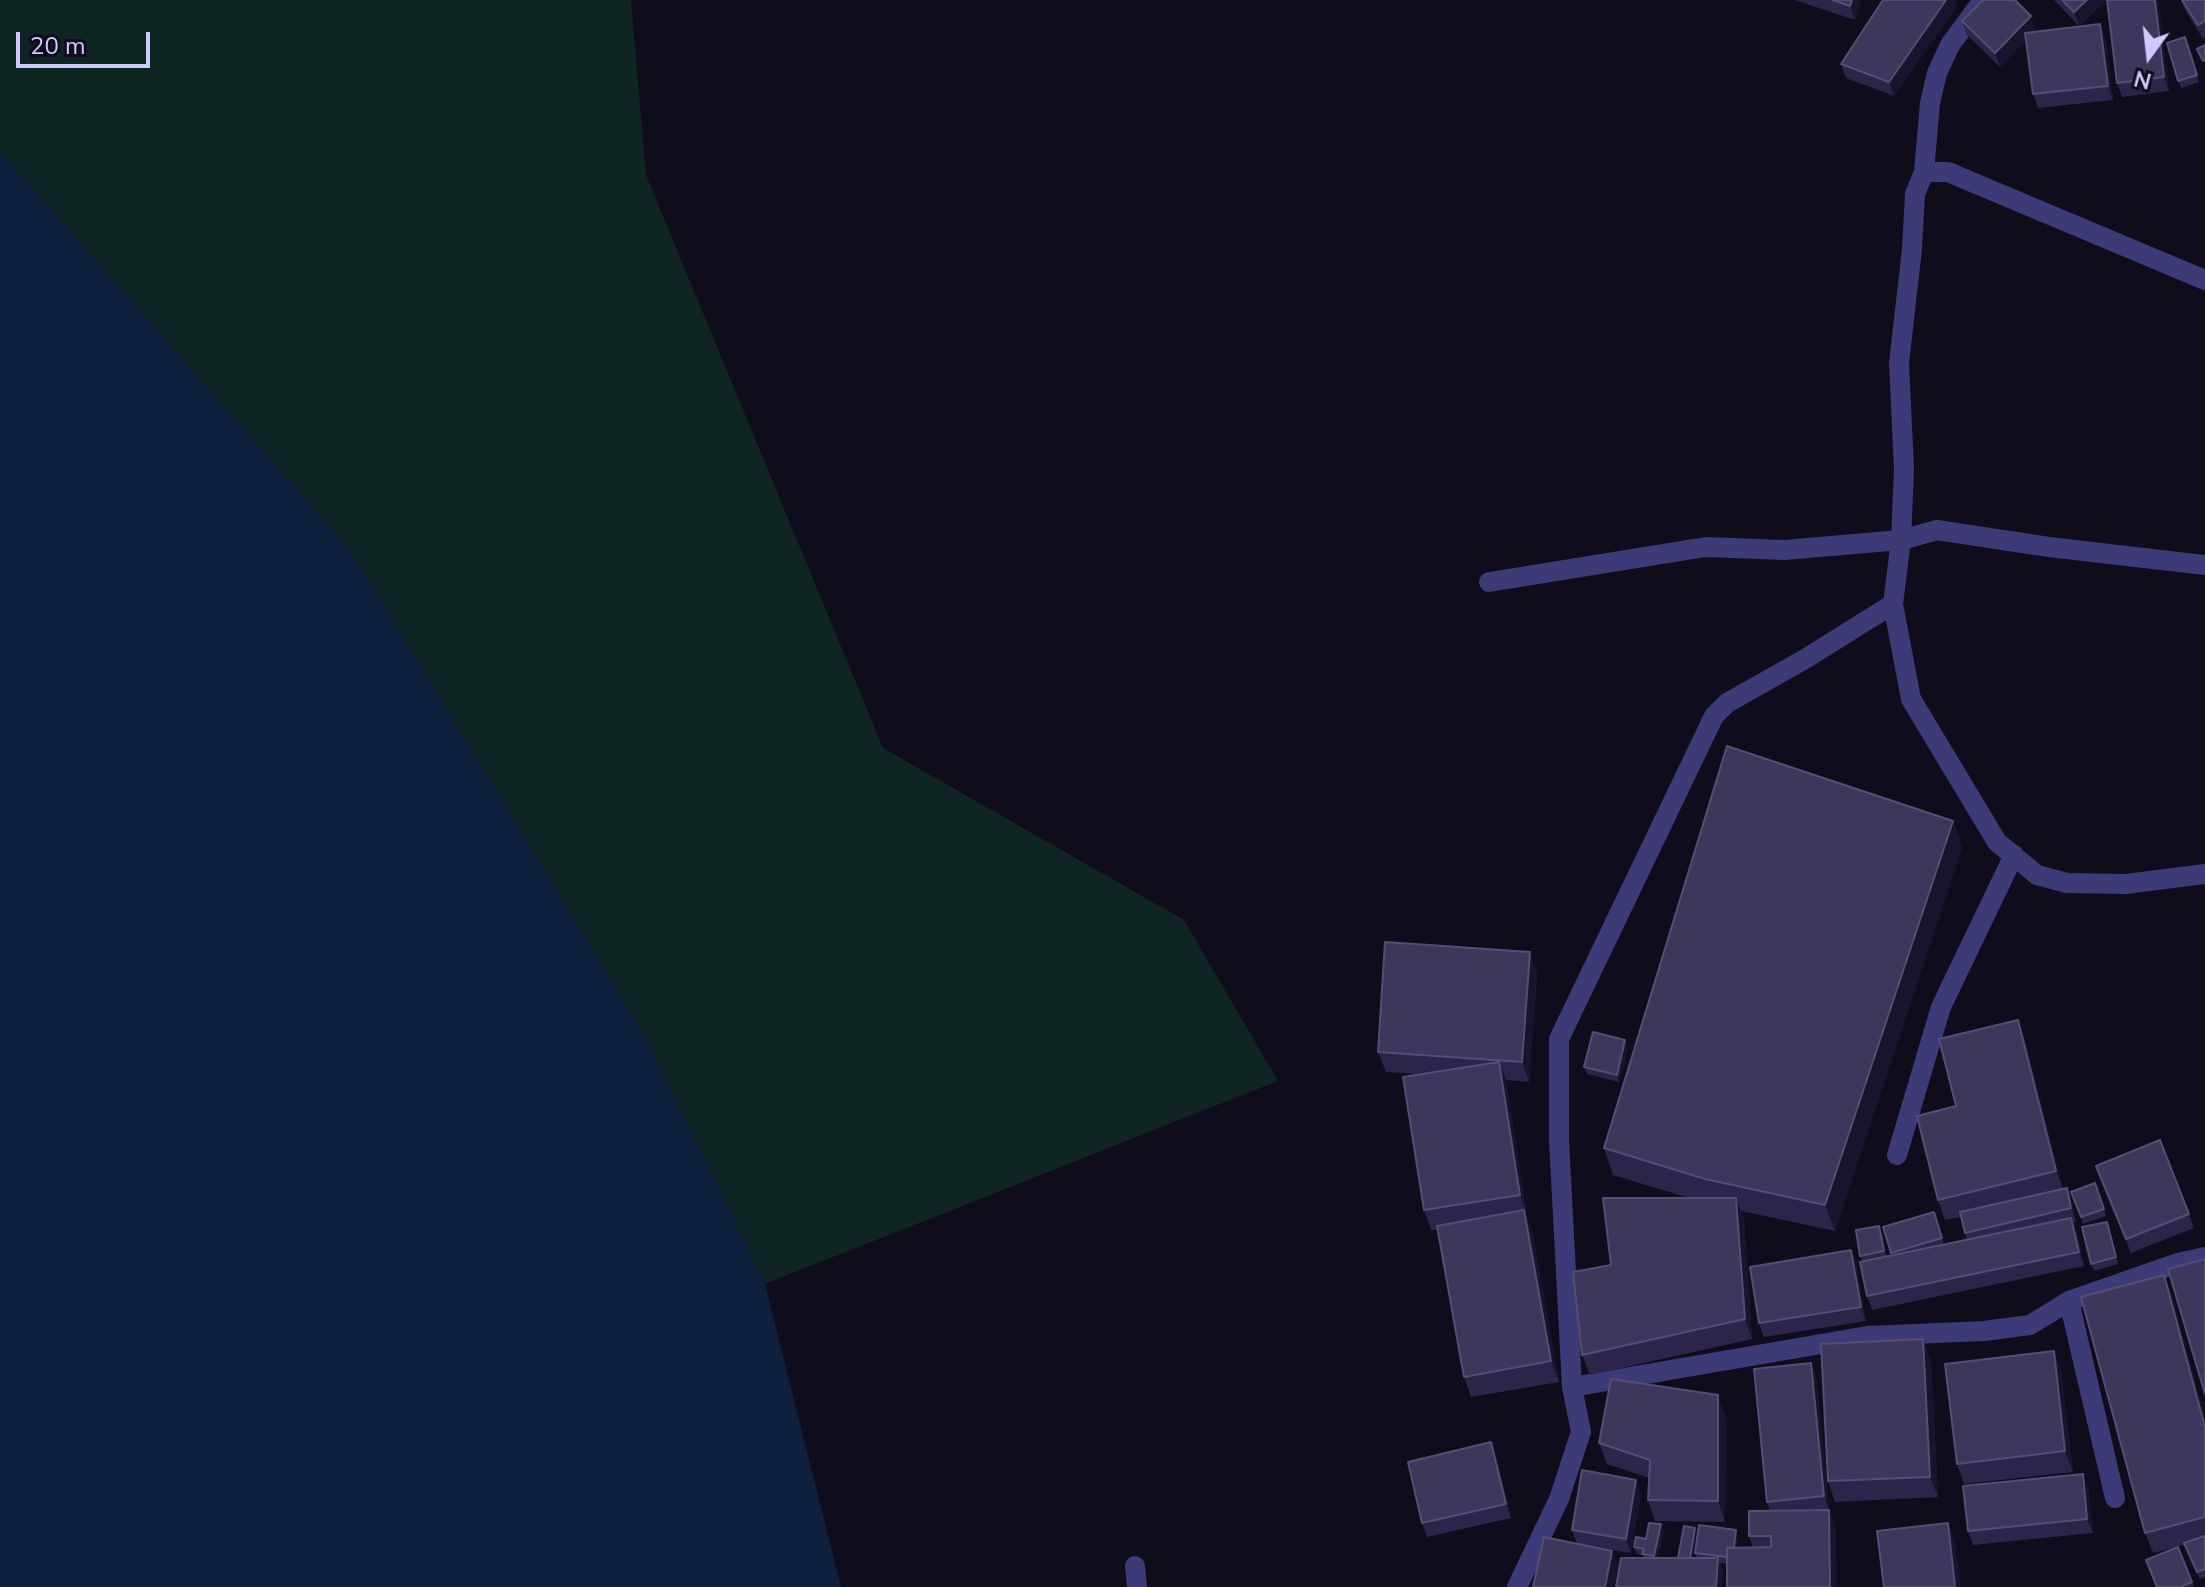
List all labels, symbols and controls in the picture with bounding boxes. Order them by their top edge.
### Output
scale bar [20,16,154,66]
north arrow [2109,16,2189,96]
text: 20 m [30,30,86,62]
text: N [2131,63,2155,96]

